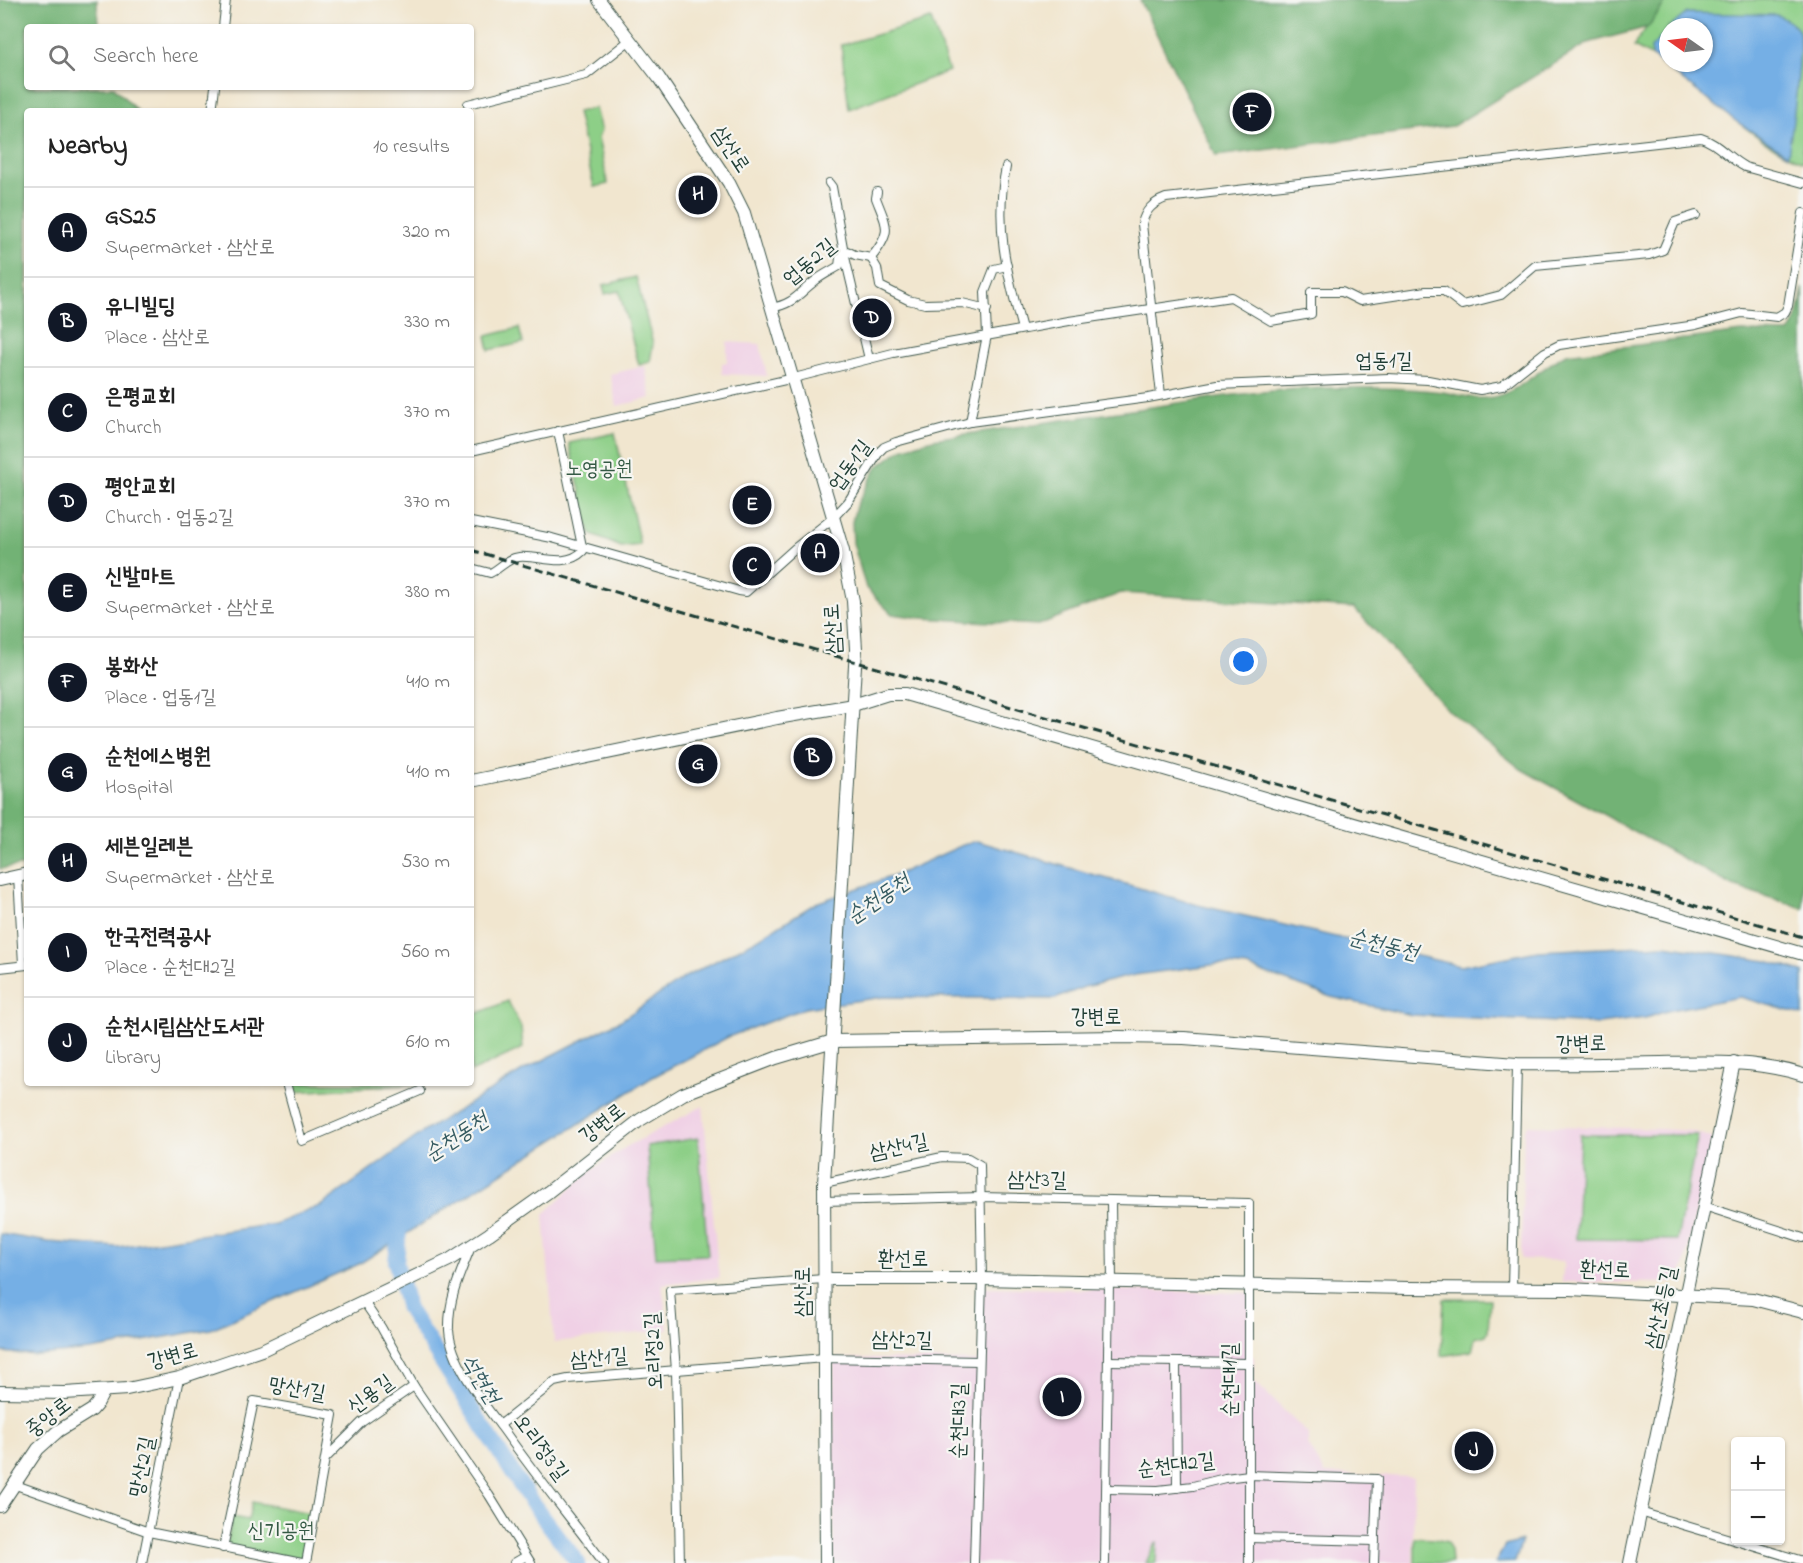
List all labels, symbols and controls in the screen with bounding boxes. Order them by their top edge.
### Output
north arrow [1659,18,1713,72]
search box [24,24,474,90]
icon: search [45,41,78,74]
text: Search here [93,41,198,73]
pin: F [1232,90,1272,134]
street label: 삼산로 [704,121,756,179]
text: Nearby [48,128,127,166]
text: 10 results [373,133,450,162]
pin: H [678,172,718,218]
text: GS25 [105,202,156,234]
text: A [61,218,74,247]
text: 320 m [403,218,450,247]
street label: 업동2길 [777,232,843,294]
text: Supermarket · 삼산로 [105,234,275,263]
text: 유니빌딩 [105,292,176,324]
pin: D [852,296,892,340]
text: B [61,308,74,337]
text: 330 m [404,308,450,337]
text: Place · 삼산로 [105,324,210,353]
street label: 업동1길 [1355,347,1413,377]
text: 은평교회 [105,382,176,414]
text: C [62,398,73,427]
text: 370 m [404,398,450,427]
text: Church [105,414,161,443]
street label: 업동1길 [822,434,880,498]
park label: 노영공원 [565,455,633,485]
text: 평안교회 [105,472,176,504]
pin: E [732,482,771,528]
text: D [60,488,75,517]
text: 370 m [404,488,450,517]
text: Church · 업동2길 [105,504,234,533]
pin: A [800,530,840,576]
pin: C [732,544,771,588]
text: 신발마트 [105,562,176,594]
text: E [61,578,74,607]
text: 380 m [405,578,450,607]
text: Supermarket · 삼산로 [105,594,275,623]
street label: 삼산로 [818,603,850,655]
your location [1229,647,1258,676]
text: 봉화산 [105,652,158,684]
text: F [61,668,74,697]
text: 410 m [406,668,450,697]
text: Place · 업동1길 [105,684,216,713]
pin: B [794,734,832,780]
text: 순천에스병원 [105,742,211,774]
pin: G [678,742,718,786]
text: G [61,758,74,787]
text: 410 m [406,758,450,787]
text: Hospital [105,774,173,803]
text: 세븐일레븐 [105,832,194,864]
text: H [62,848,73,877]
text: 530 m [401,848,450,877]
text: Supermarket · 삼산로 [105,864,275,893]
water label: 순천동천 [841,866,919,933]
text: 한국전력공사 [105,922,211,954]
water label: 순천동천 [1345,922,1423,971]
text: I [65,938,70,967]
text: 560 m [401,938,450,967]
text: Place · 순천대2길 [105,954,236,983]
street label: 강변로 [1071,1003,1121,1033]
text: 순천시립삼산도서관 [105,1012,264,1044]
text: J [63,1028,72,1057]
text: 610 m [406,1028,450,1057]
street label: 강변로 [1555,1030,1607,1060]
text: Library [105,1044,161,1073]
street label: 강변로 [574,1097,632,1151]
water label: 순천동천 [419,1104,497,1171]
street label: 삼산4길 [867,1127,931,1169]
street label: 삼산3길 [1007,1165,1067,1197]
street label: 환선로 [878,1245,928,1275]
street label: 환선로 [1579,1255,1631,1287]
street label: 삼산초등길 [1639,1263,1685,1352]
street label: 삼산로 [789,1267,819,1317]
street label: 오리정2길 [638,1311,672,1391]
street label: 삼산2길 [871,1325,933,1357]
street label: 강변로 [145,1336,201,1378]
street label: 삼산1길 [569,1342,629,1376]
street label: 순천대1길 [1216,1343,1246,1417]
water label: 석현천 [451,1349,508,1413]
street label: 신용길 [342,1368,400,1422]
street label: 망산1길 [266,1370,328,1410]
pin: I [1042,1374,1082,1420]
street label: 순천대3길 [944,1383,976,1459]
street label: 중앙로 [20,1391,78,1445]
street label: 오리정3길 [505,1409,575,1488]
pin: J [1454,1428,1494,1474]
street label: 망산2길 [122,1434,164,1500]
map controls [1731,1437,1785,1545]
button: + [1731,1437,1785,1491]
street label: 순천대2길 [1135,1446,1217,1486]
button: − [1731,1491,1785,1545]
park label: 신기공원 [247,1517,315,1547]

